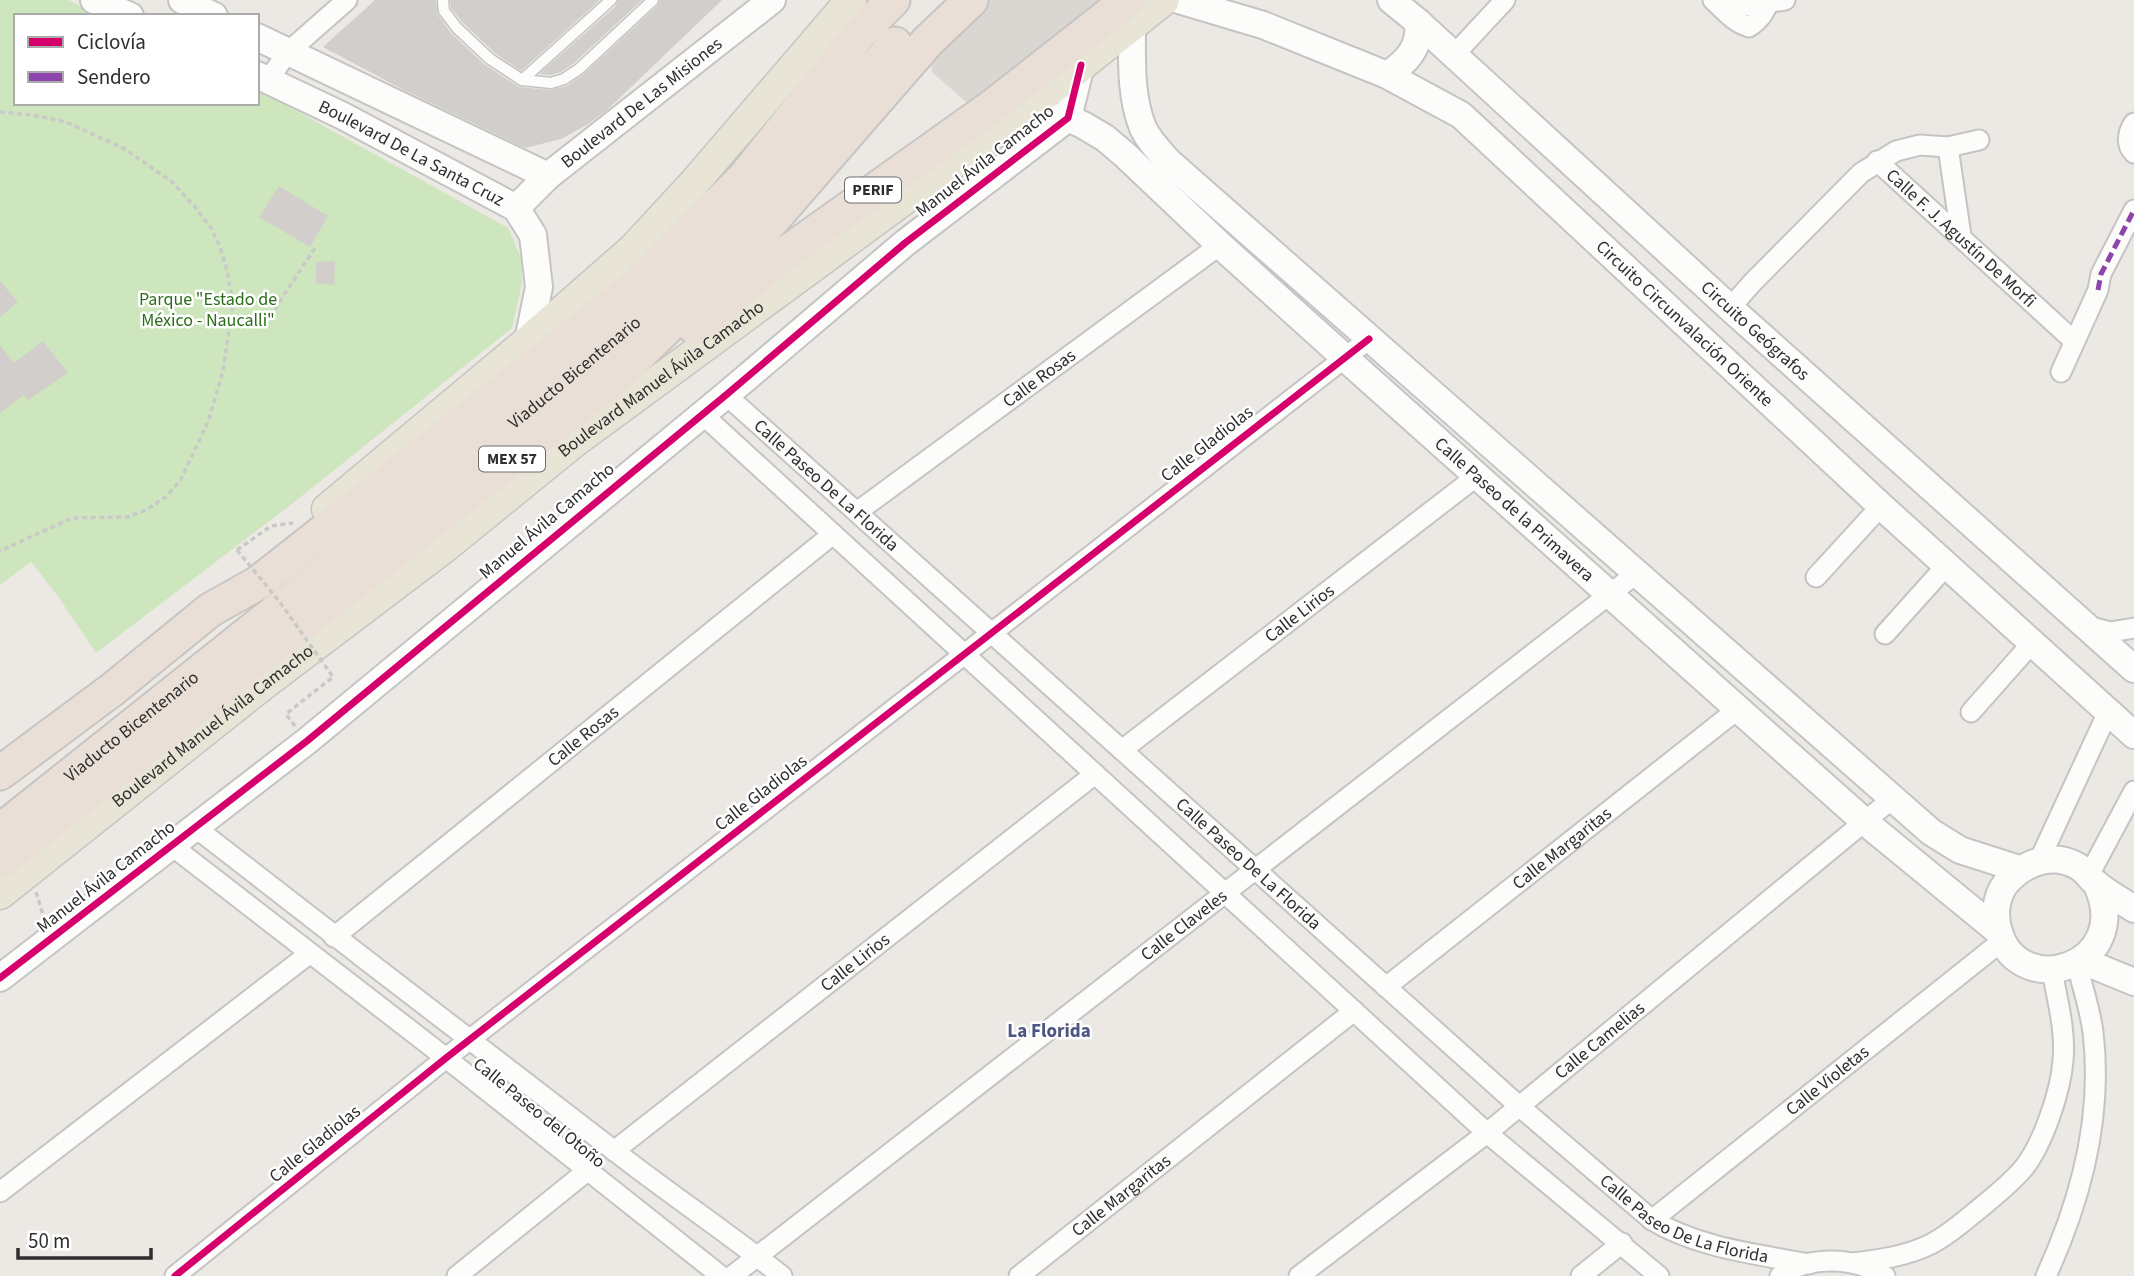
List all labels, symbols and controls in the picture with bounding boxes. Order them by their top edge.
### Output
legend [14,14,259,105]
text: Ciclovía [77,27,146,57]
street label: Boulevard De Las Misiones [555,31,727,174]
text: Sendero [77,62,151,92]
street label: Boulevard De La Santa Cruz [315,94,509,212]
street label: Manuel Ávila Camacho [910,99,1060,223]
street label: Calle F. J. Agustín De Morfi [1881,163,2042,313]
road number: PERIF [845,178,901,202]
street label: Circuito Circunvalación Oriente [1590,234,1779,412]
street label: Circuito Geógrafos [1695,275,1815,386]
park label: Parque "Estado de México - Naucalli" [139,287,277,333]
street label: Boulevard Manuel Ávila Camacho [552,294,769,463]
street label: Viaducto Bicentenario [502,310,646,435]
street label: Calle Rosas [997,343,1081,413]
street label: Calle Gladiolas [1155,400,1259,488]
street label: Calle Paseo De La Florida [748,413,905,557]
street label: Calle Paseo de la Primavera [1429,431,1600,587]
road number: MEX 57 [479,446,545,472]
street label: Manuel Ávila Camacho [474,457,620,585]
street label: Calle Lirios [1259,578,1340,648]
street label: Boulevard Manuel Ávila Camacho [106,638,319,813]
street label: Viaducto Bicentenario [59,665,204,788]
street label: Calle Rosas [542,700,624,772]
street label: Calle Gladiolas [709,749,813,837]
street label: Calle Paseo De La Florida [1171,792,1327,936]
street label: Calle Margaritas [1507,801,1617,895]
street label: Manuel Ávila Camacho [31,815,181,939]
street label: Calle Claveles [1135,884,1232,967]
street label: Calle Lirios [815,927,895,997]
street label: Calle Camelias [1549,996,1650,1085]
district label: La Florida [1007,1018,1091,1045]
street label: Calle Violetas [1780,1039,1874,1121]
street label: Calle Paseo del Otoño [468,1052,610,1174]
street label: Calle Gladiolas [264,1099,366,1189]
street label: Calle Margaritas [1066,1148,1176,1242]
street label: Calle Paseo De La Florida [1595,1168,1770,1269]
scale bar [18,1216,150,1260]
text: 50 m [28,1226,70,1256]

